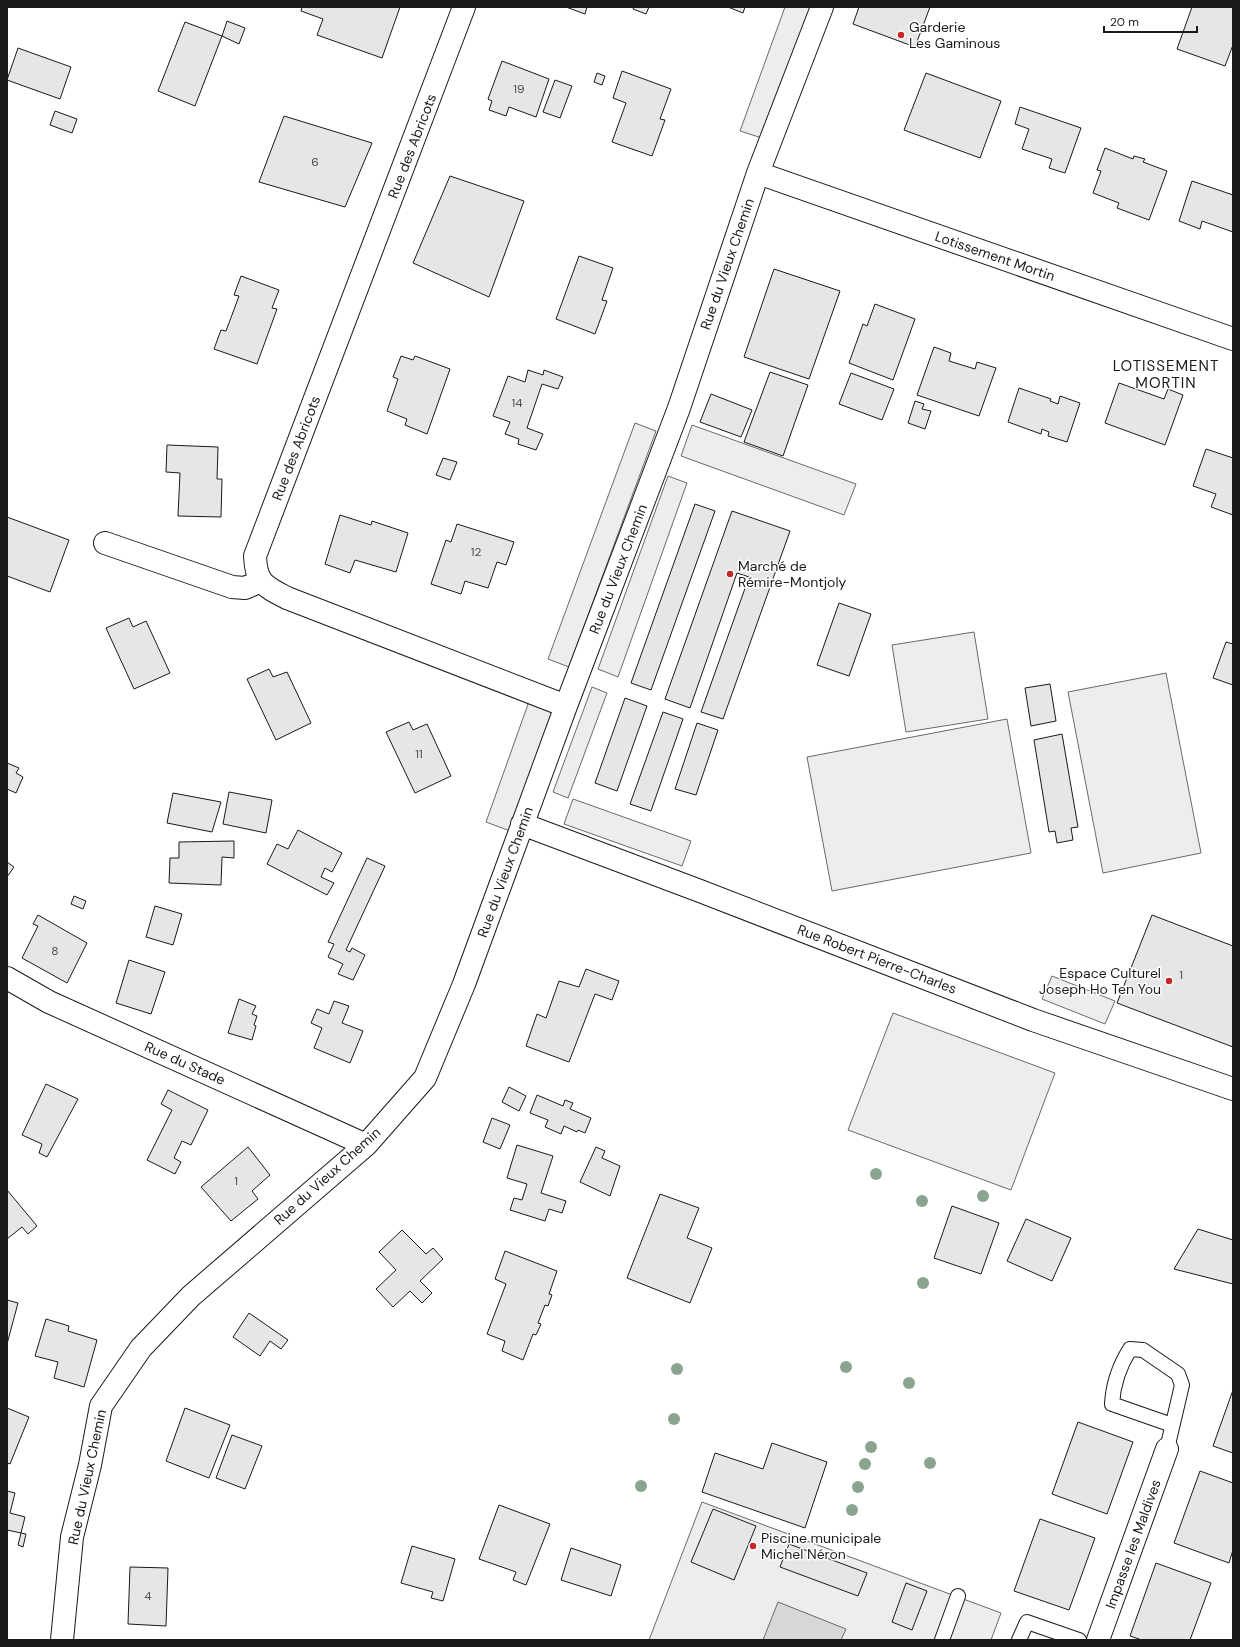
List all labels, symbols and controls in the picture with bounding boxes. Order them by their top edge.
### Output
scale bar [1104,8,1197,34]
text: 20 m [1110,14,1139,30]
place label: Garderie Les Gaminous [909,18,1000,52]
marker: Garderie Les Gaminous [896,30,906,40]
house number: 19 [513,81,525,97]
street label: Rue des Abricots [384,91,440,201]
house number: 6 [311,154,319,170]
street label: Rue du Vieux Chemin [696,196,758,332]
street label: Lotissement Mortin [933,227,1057,285]
district label: LOTISSEMENT MORTIN [1113,356,1219,393]
street label: Rue des Abricots [268,393,324,503]
house number: 14 [511,395,523,411]
street label: Rue du Vieux Chemin [585,501,651,637]
house number: 12 [471,544,481,560]
place label: Marché de Rémire-Montjoly [738,557,847,591]
marker: Marché de Rémire-Montjoly [725,569,735,579]
house number: 11 [415,746,423,762]
street label: Rue du Vieux Chemin [473,804,537,940]
street label: Rue Robert Pierre-Charles [795,920,959,998]
house number: 8 [51,943,59,959]
place label: Espace Culturel Joseph Ho Ten You [1039,964,1161,998]
house number: 1 [1179,967,1183,983]
marker: Espace Culturel Joseph Ho Ten You [1164,976,1174,986]
street label: Rue du Stade [142,1037,228,1089]
street label: Rue du Vieux Chemin [270,1123,384,1229]
house number: 1 [234,1173,238,1189]
street label: Rue du Vieux Chemin [64,1408,110,1546]
street label: Impasse les Maldives [1101,1477,1165,1611]
place label: Piscine municipale Michel Néron [761,1529,881,1563]
marker: Piscine municipale Michel Néron [748,1541,758,1551]
house number: 4 [144,1588,152,1604]

